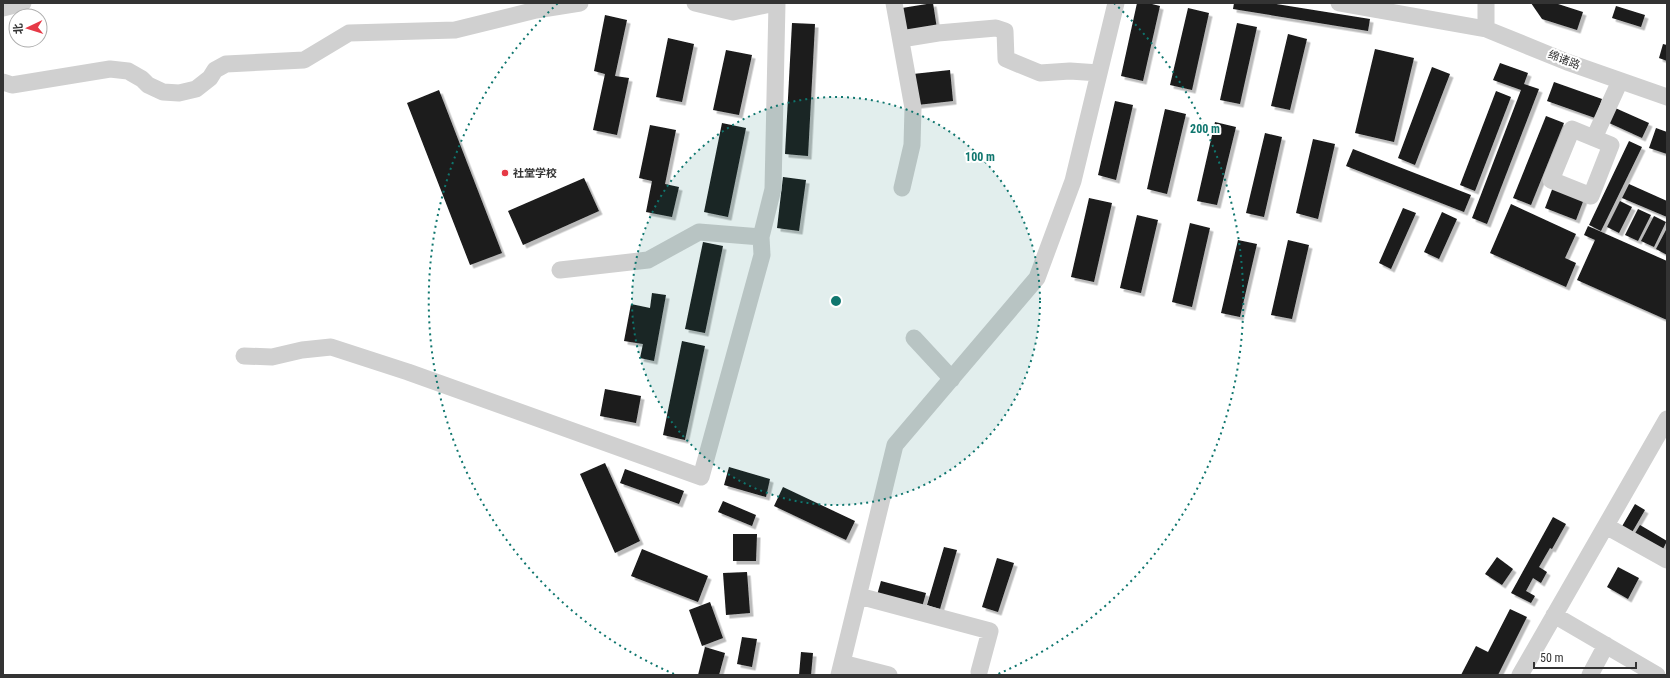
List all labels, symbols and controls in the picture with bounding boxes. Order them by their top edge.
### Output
north arrow [8,8,48,48]
text: 北 [12,23,25,35]
street label: 绵诸路 [1546,48,1582,72]
text: 200 m [1190,122,1220,136]
text: 100 m [965,150,995,164]
place label: 社堂学校 [513,167,557,180]
marker: 社堂学校 [500,168,510,178]
centre of rings [829,294,843,308]
scale bar [1534,644,1636,670]
text: 50 m [1540,651,1564,665]

